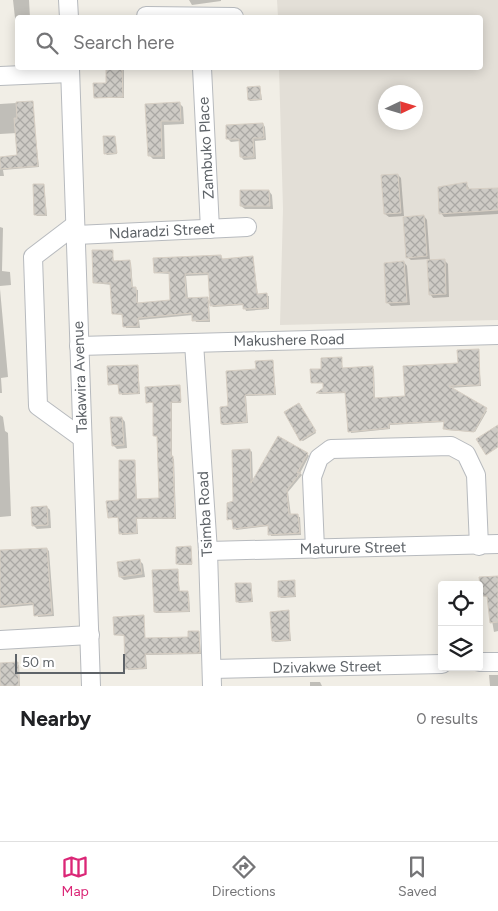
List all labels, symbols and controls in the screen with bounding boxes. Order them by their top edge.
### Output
search box [15,15,483,70]
icon: search [33,29,61,57]
text: Search here [73,31,175,54]
north arrow [378,85,423,130]
street label: Zambuko Place [194,96,218,200]
street label: Ndaradzi Street [109,219,216,243]
street label: Takawira Avenue [69,321,91,433]
street label: Makushere Road [233,330,345,350]
street label: Tsimba Road [194,471,216,557]
street label: Maturure Street [299,538,407,558]
map controls [438,581,483,671]
button: locate [438,581,483,626]
button: layers [438,626,483,671]
scale bar [15,651,125,674]
text: 50 m [22,654,54,671]
street label: Dzivakwe Street [272,657,382,677]
text: Nearby [20,706,91,731]
text: 0 results [416,709,478,728]
tab: Map [61,853,89,900]
tab: Directions [212,853,276,900]
tab: Saved [398,853,437,900]

